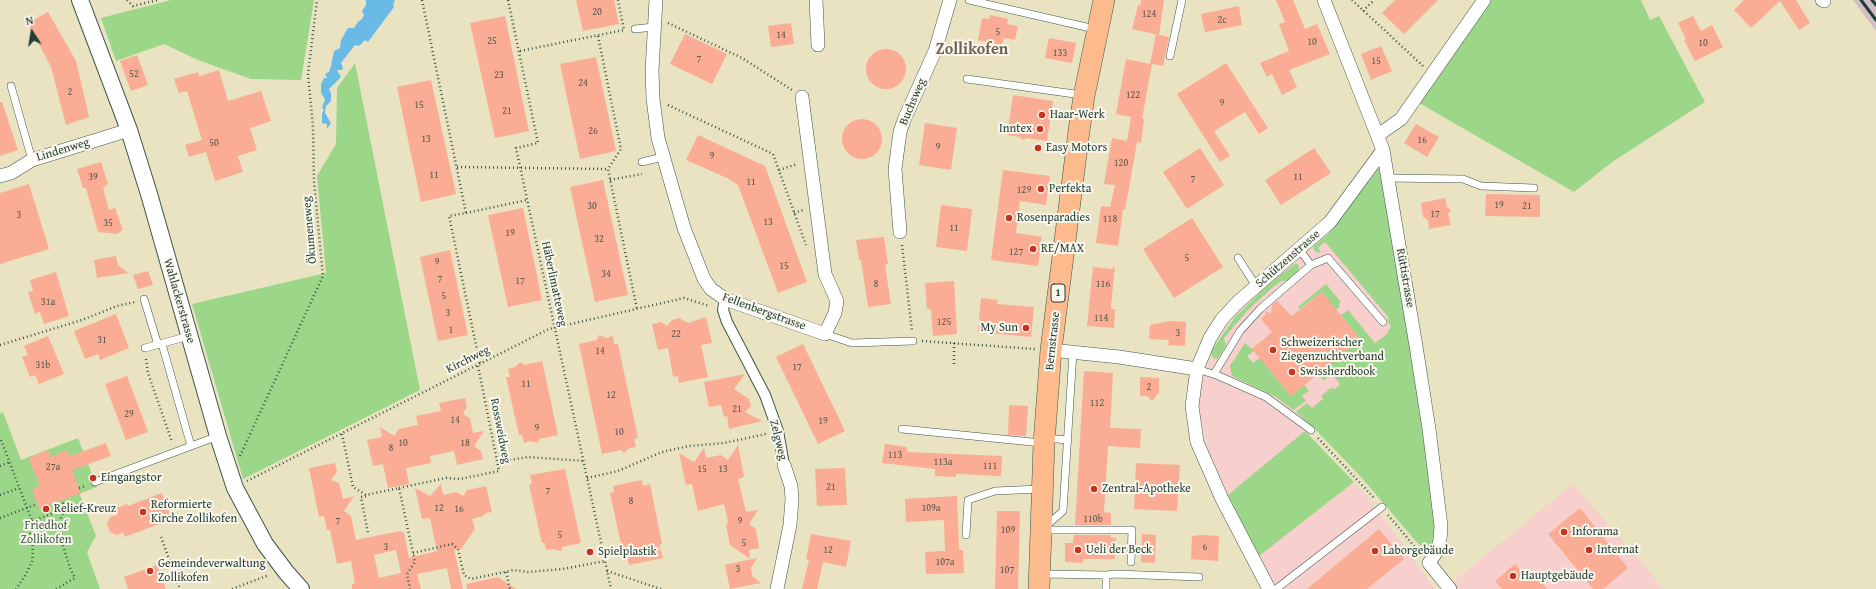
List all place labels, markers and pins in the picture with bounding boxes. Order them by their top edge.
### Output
place label: Haar-Werk [1050,108,1105,122]
marker: Haar-Werk [1037,110,1047,120]
place label: Inntex [999,122,1032,136]
marker: Inntex [1035,124,1045,134]
place label: Easy Motors [1046,141,1107,155]
marker: Easy Motors [1033,143,1043,153]
place label: Perfekta [1049,182,1092,196]
marker: Perfekta [1036,184,1046,194]
place label: Rosenparadies [1017,211,1090,225]
marker: Rosenparadies [1004,213,1014,223]
place label: RE/MAX [1041,242,1084,256]
marker: RE/MAX [1028,244,1038,254]
place label: My Sun [980,321,1018,335]
marker: My Sun [1021,323,1031,333]
place label: Schweizerischer Ziegenzuchtverband [1281,336,1384,364]
marker: Schweizerischer Ziegenzuchtverband [1268,345,1278,355]
place label: Swissherdbook [1300,365,1375,379]
marker: Swissherdbook [1287,367,1297,377]
place label: Eingangstor [101,471,162,485]
marker: Eingangstor [88,473,98,483]
place label: Zentral-Apotheke [1102,482,1191,496]
marker: Zentral-Apotheke [1089,484,1099,494]
place label: Reformierte Kirche Zollikofen [151,498,237,526]
place label: Relief-Kreuz [54,502,116,516]
marker: Relief-Kreuz [41,504,51,514]
marker: Reformierte Kirche Zollikofen [138,507,148,517]
place label: Inforama [1572,525,1618,539]
marker: Inforama [1559,527,1569,537]
place label: Ueli der Beck [1086,543,1152,557]
place label: Internat [1597,543,1639,557]
place label: Laborgebäude [1383,544,1454,558]
place label: Spielplastik [598,545,657,559]
marker: Ueli der Beck [1073,545,1083,555]
marker: Internat [1584,545,1594,555]
marker: Laborgebäude [1370,546,1380,556]
marker: Spielplastik [585,547,595,557]
place label: Gemeindeverwaltung Zollikofen [158,557,265,585]
marker: Gemeindeverwaltung Zollikofen [145,566,155,576]
place label: Hauptgebäude [1521,569,1594,583]
marker: Hauptgebäude [1508,571,1518,581]

